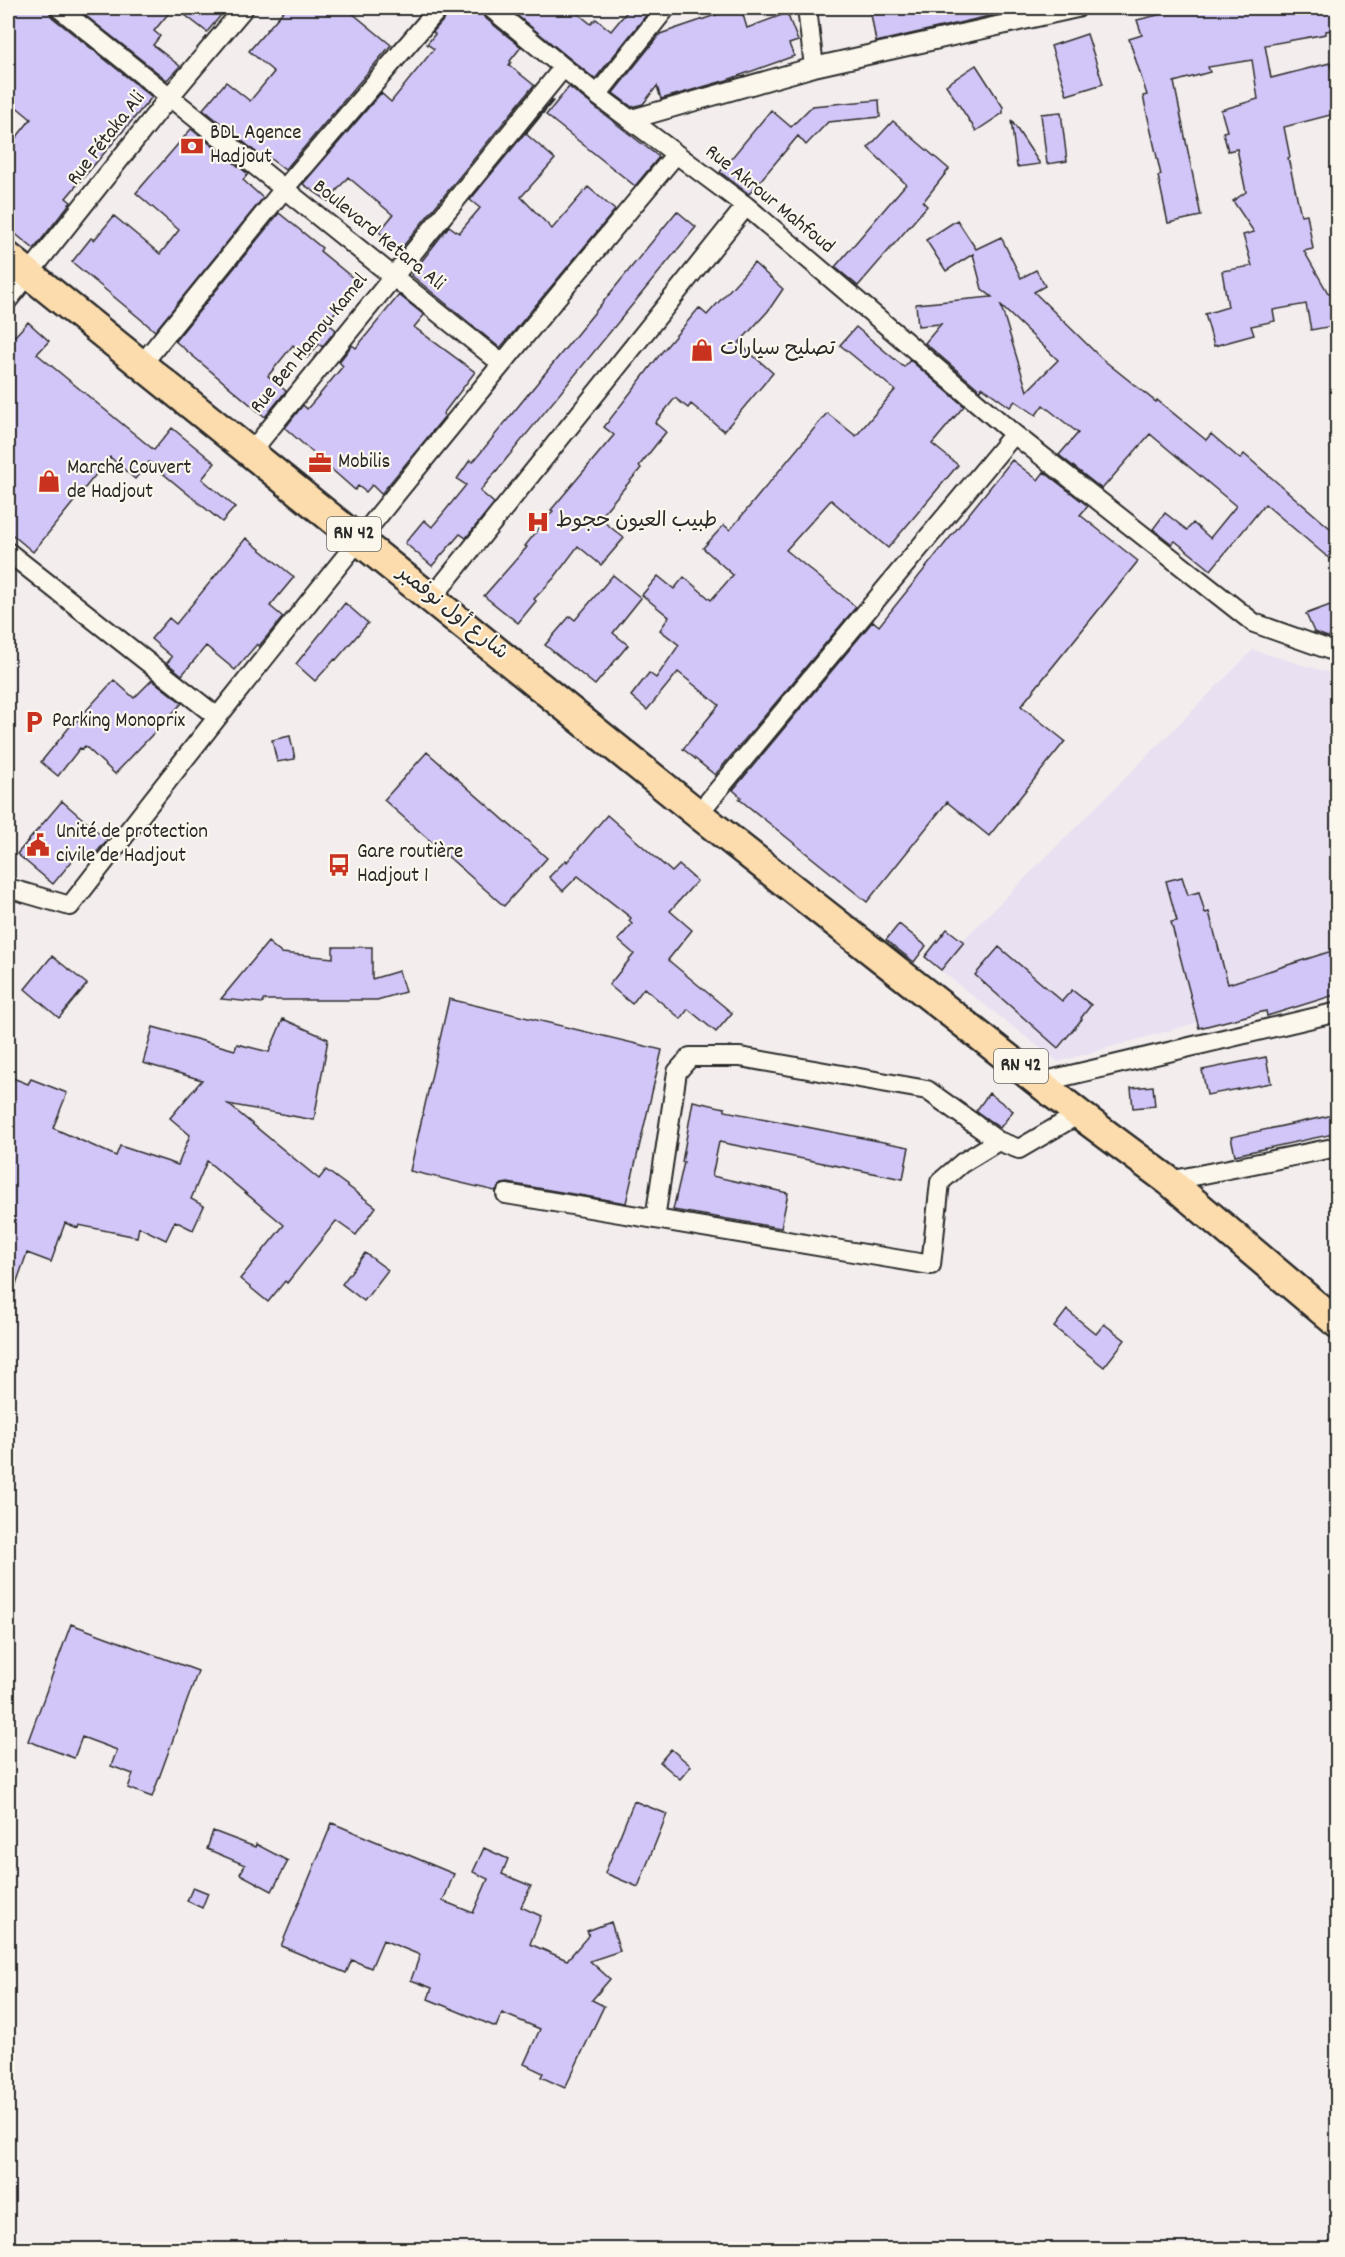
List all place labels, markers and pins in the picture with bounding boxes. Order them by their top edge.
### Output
place label: BDL Agence Hadjout [210,119,301,173]
bank icon: BDL Agence Hadjout [179,133,205,159]
place label: تصليح سيارات [720,335,836,365]
shop icon: تصليح سيارات [689,337,715,363]
place label: Mobilis [338,448,390,478]
office icon: Mobilis [307,450,333,476]
place label: Marché Couvert de Hadjout [67,454,191,508]
shop icon: Marché Couvert de Hadjout [36,468,62,494]
place label: طبيب العيون حجوط [556,507,717,537]
hospital icon: طبيب العيون حجوط [525,509,551,535]
place label: Parking Monoprix [52,707,185,737]
parking icon: Parking Monoprix [21,709,47,735]
place label: Unité de protection civile de Hadjout [56,818,208,872]
public building icon: Unité de protection civile de Hadjout [25,832,51,858]
place label: Gare routière Hadjout 1 [357,838,463,892]
bus stop icon: Gare routière Hadjout 1 [326,852,352,878]

